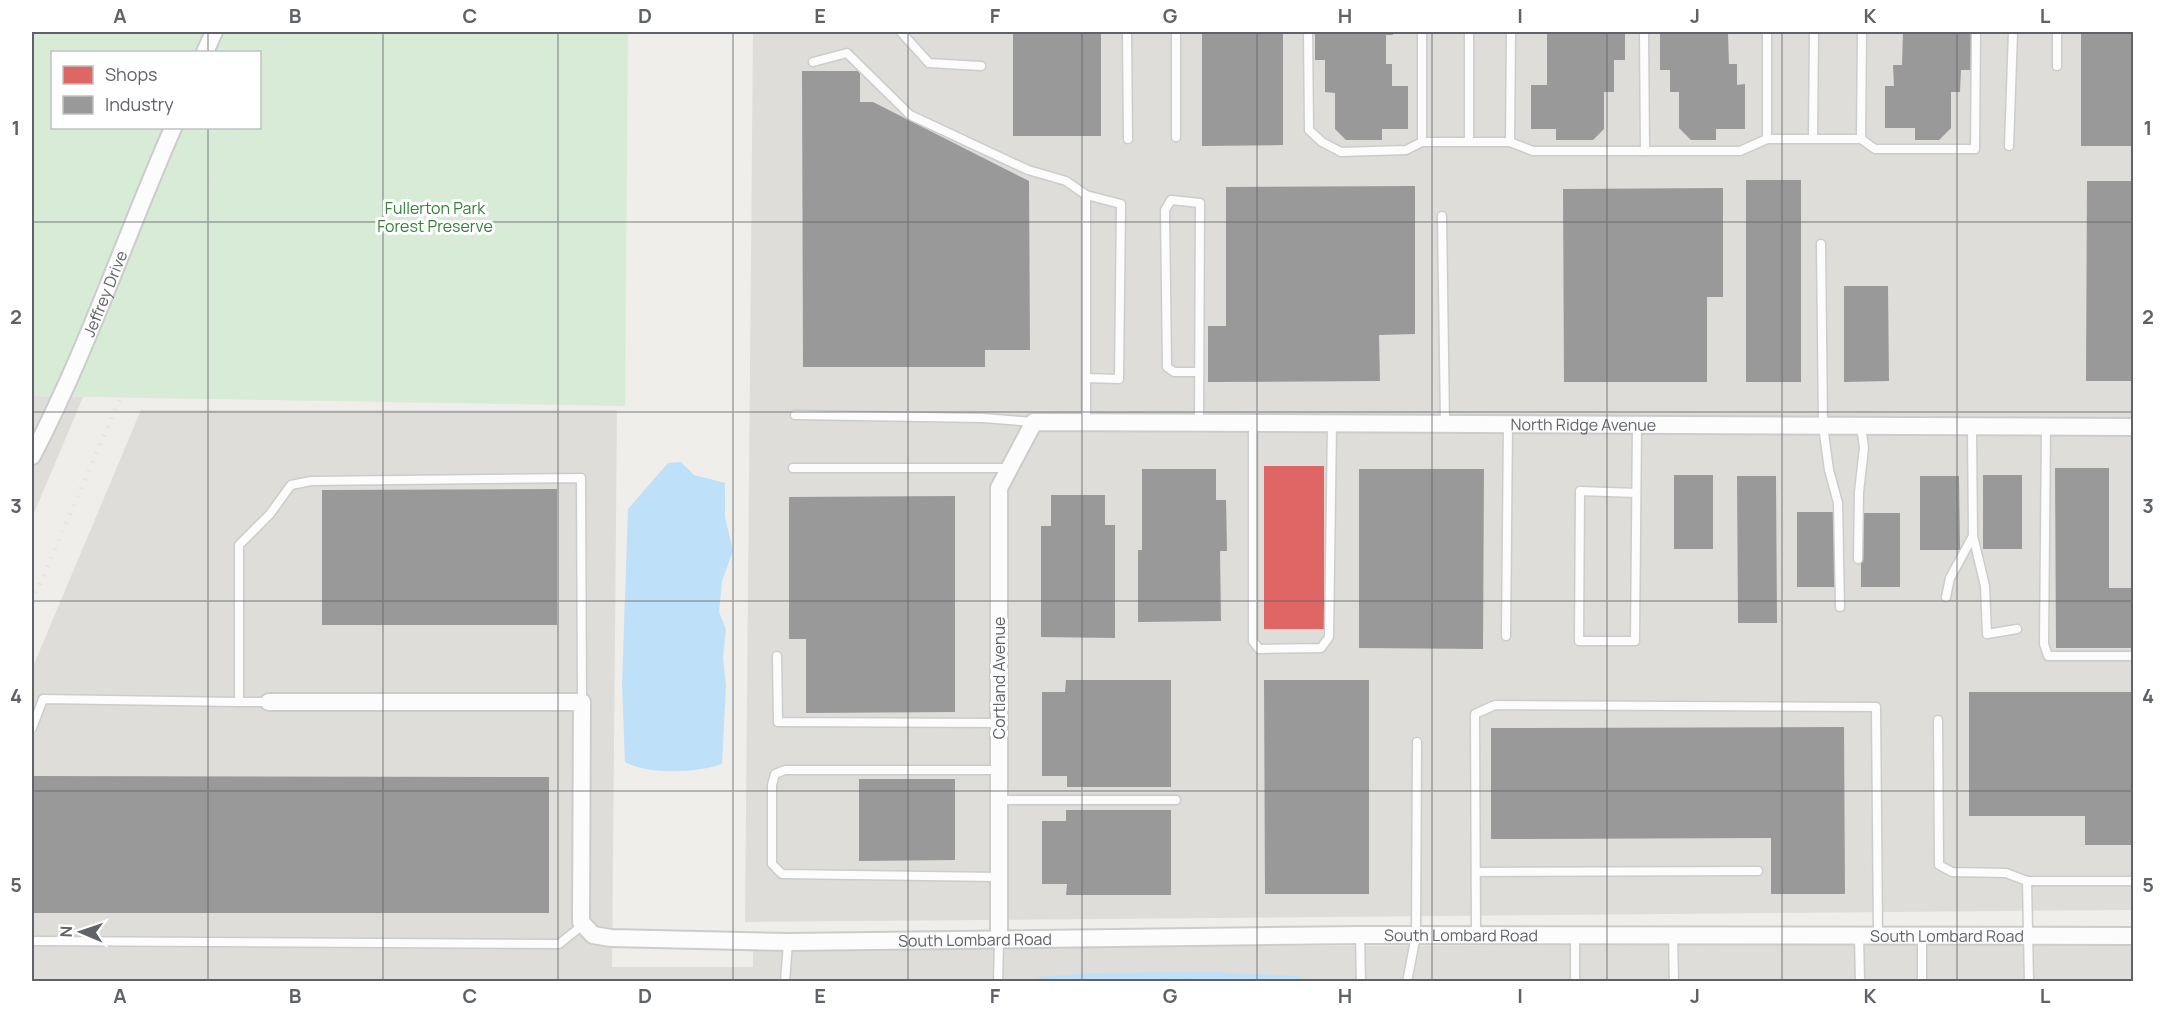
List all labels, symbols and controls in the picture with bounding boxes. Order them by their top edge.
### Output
text: A [113,2,127,29]
text: B [289,2,302,29]
text: C [463,2,477,29]
text: D [638,2,652,29]
text: E [814,2,826,29]
text: F [990,2,1001,29]
text: G [1163,2,1178,29]
text: H [1338,2,1352,29]
text: I [1517,2,1523,29]
text: J [1690,2,1700,29]
text: K [1864,2,1877,29]
text: L [2040,2,2051,29]
legend [51,51,261,129]
text: Shops [105,62,157,86]
text: Industry [105,92,174,116]
text: 1 [12,114,20,141]
text: 1 [2144,114,2152,141]
park label: Fullerton Park Forest Preserve [377,197,493,237]
street label: Jeffrey Drive [77,247,132,340]
text: 2 [10,303,22,330]
text: 2 [2142,303,2154,330]
street label: North Ridge Avenue [1510,413,1656,436]
text: 3 [10,492,22,519]
text: 3 [2142,492,2154,519]
street label: Cortland Avenue [988,617,1010,739]
text: 4 [10,682,22,709]
text: 4 [2142,682,2154,709]
text: 5 [10,871,22,898]
text: 5 [2142,871,2154,898]
north arrow [51,902,111,962]
street label: South Lombard Road [1384,924,1538,946]
text: N [55,925,77,938]
street label: South Lombard Road [1870,925,2024,947]
street label: South Lombard Road [898,928,1052,952]
text: A [113,982,127,1009]
text: B [289,982,302,1009]
text: C [463,982,477,1009]
text: D [638,982,652,1009]
text: E [814,982,826,1009]
text: F [990,982,1001,1009]
text: G [1163,982,1178,1009]
text: H [1338,982,1352,1009]
text: I [1517,982,1523,1009]
text: J [1690,982,1700,1009]
text: K [1864,982,1877,1009]
text: L [2040,982,2051,1009]

